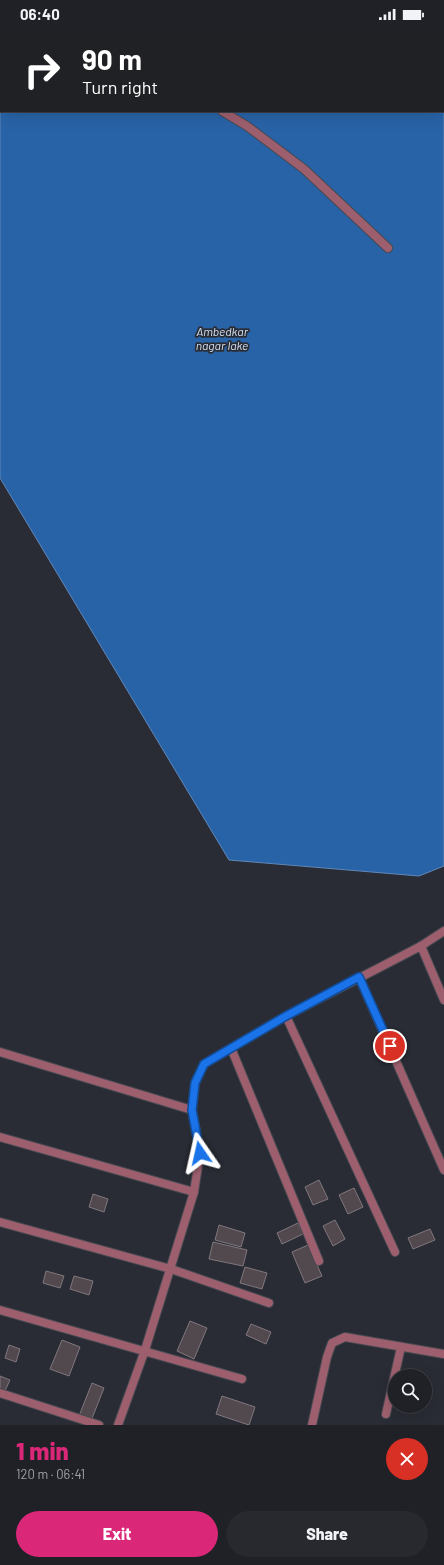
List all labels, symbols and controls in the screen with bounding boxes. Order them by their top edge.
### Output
text: 06:40 [20,5,60,23]
text: 90 m [82,42,142,76]
icon: right [16,44,68,96]
text: Turn right [82,76,158,98]
water label: Ambedkar nagar lake [196,324,249,352]
pin [373,1029,407,1063]
icon: arrive [379,1035,401,1057]
position arrow [179,1132,221,1174]
map controls [388,1369,432,1413]
button: search [388,1369,432,1413]
text: 1 min [16,1436,69,1465]
button: close [386,1438,428,1480]
text: 120 m · 06:41 [16,1466,85,1482]
button: Exit [16,1511,218,1557]
button: Share [226,1511,428,1557]

